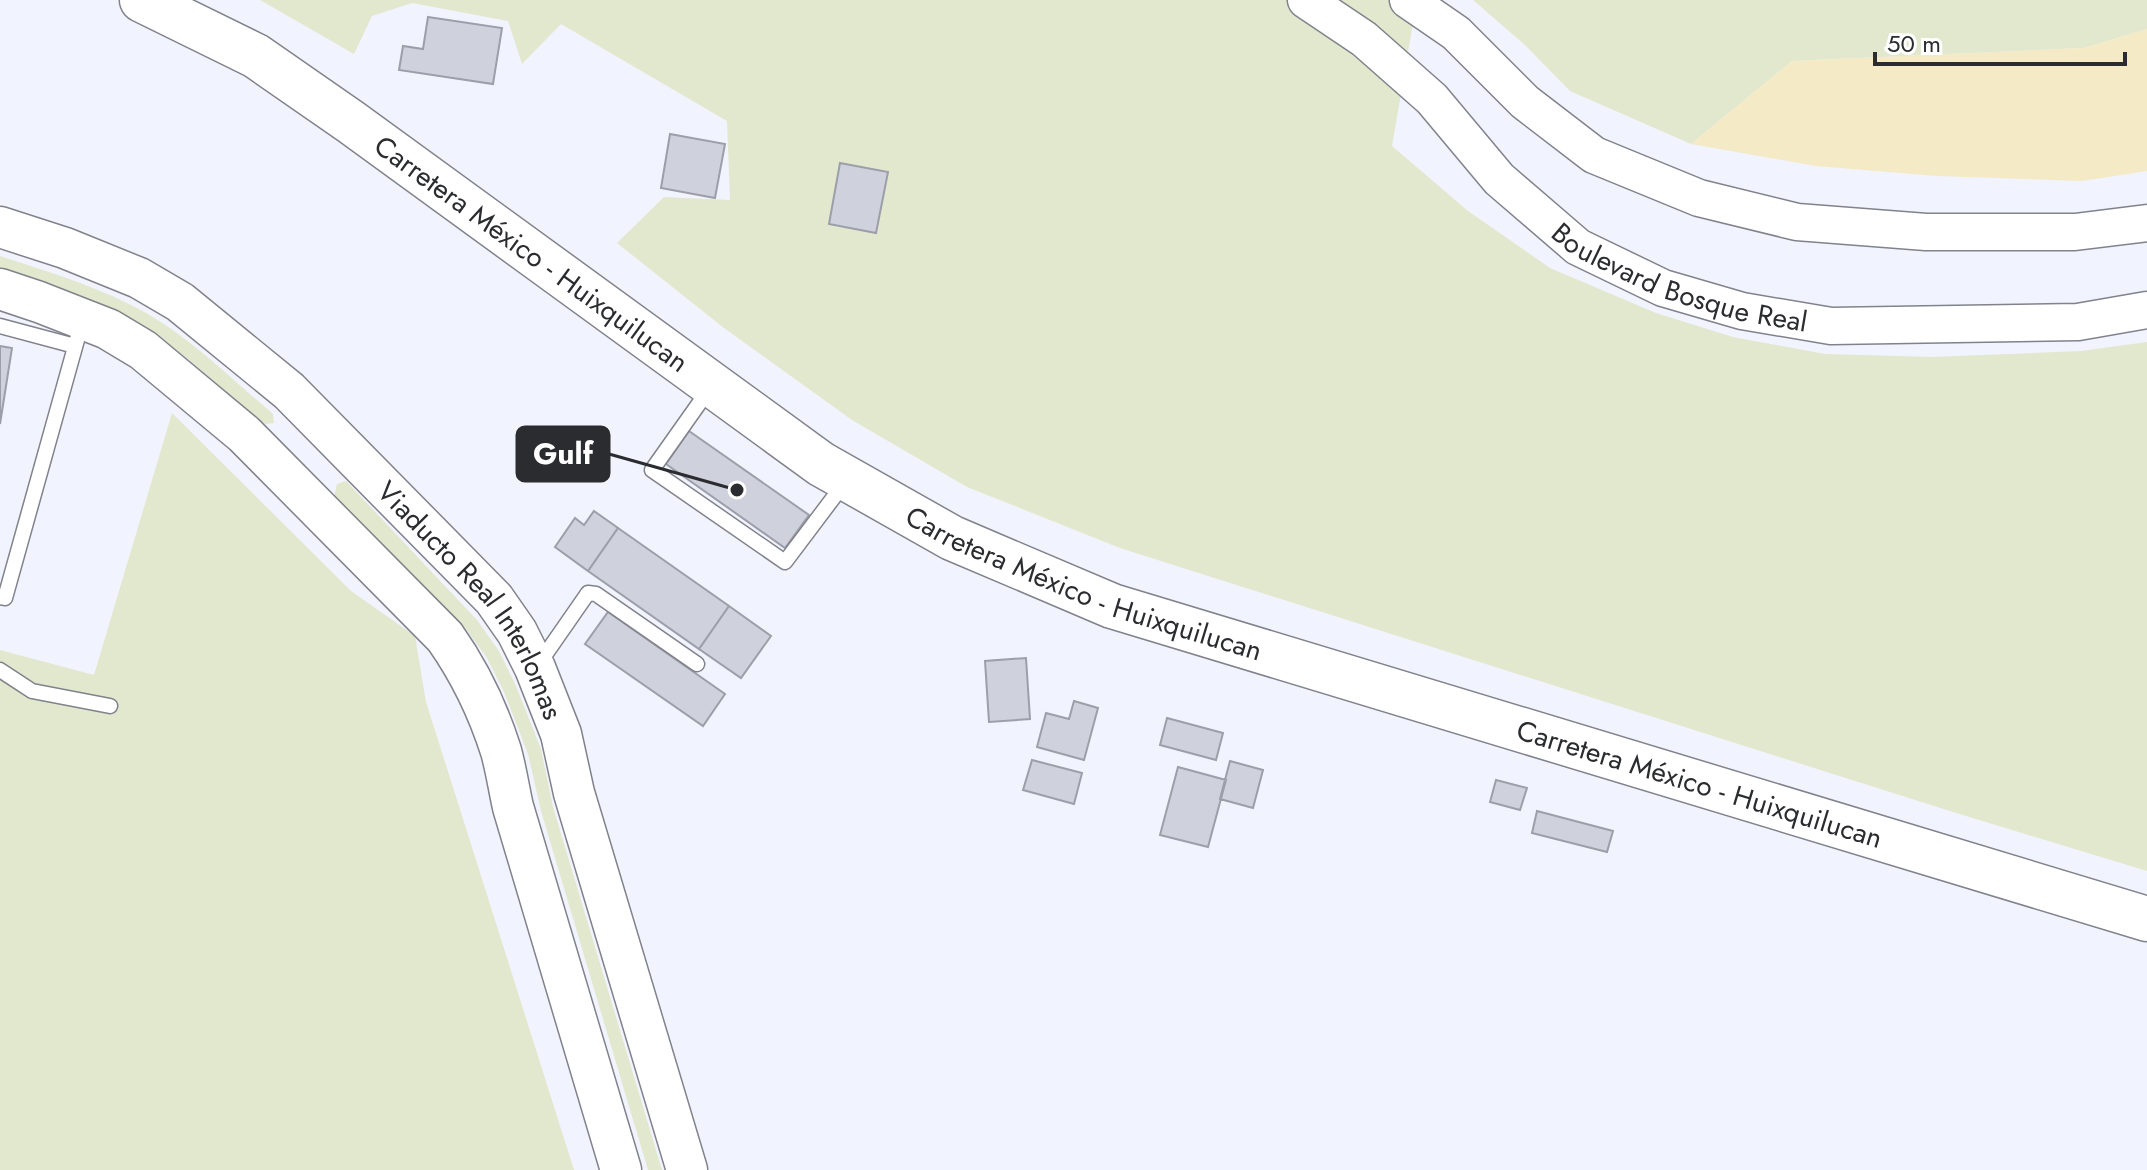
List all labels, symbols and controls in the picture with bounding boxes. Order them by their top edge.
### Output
scale bar [1875,16,2125,66]
text: 50 m [1887,26,1941,61]
street label: Carretera México - Huixquilucan [366,125,697,382]
street label: Boulevard Bosque Real [1542,213,1810,343]
callout: Gulf [517,427,609,481]
text: Gulf [533,432,595,475]
street label: Viaducto Real Interlomas [368,472,573,726]
street label: Carretera México - Huixquilucan [898,496,1267,671]
street label: Carretera México - Huixquilucan [1511,710,1887,859]

